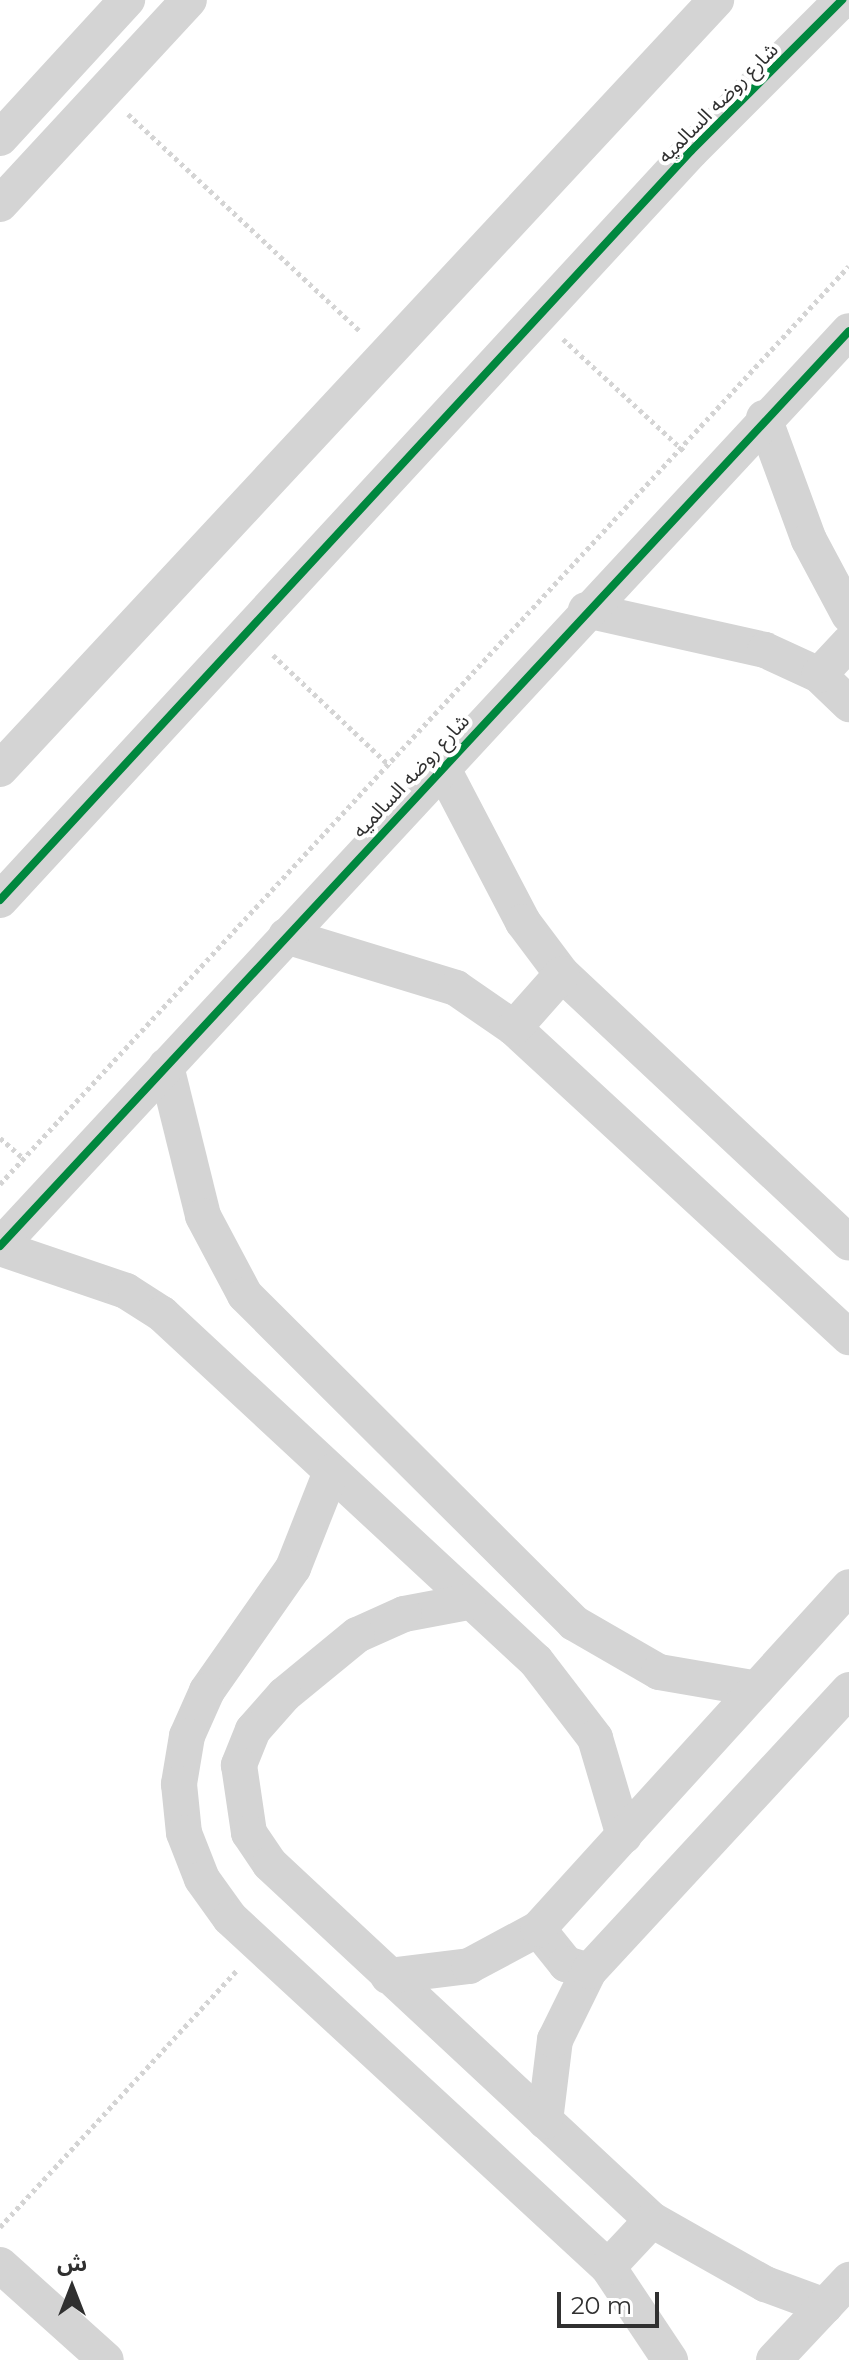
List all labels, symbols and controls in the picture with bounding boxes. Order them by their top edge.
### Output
street label: شارع روضه السالميه [653,38,783,168]
street label: شارع روضه السالميه [348,709,474,843]
north arrow [32,2248,112,2328]
text: ش [57,2250,87,2277]
scale bar [561,2276,663,2326]
text: 20 m [571,2291,632,2320]

